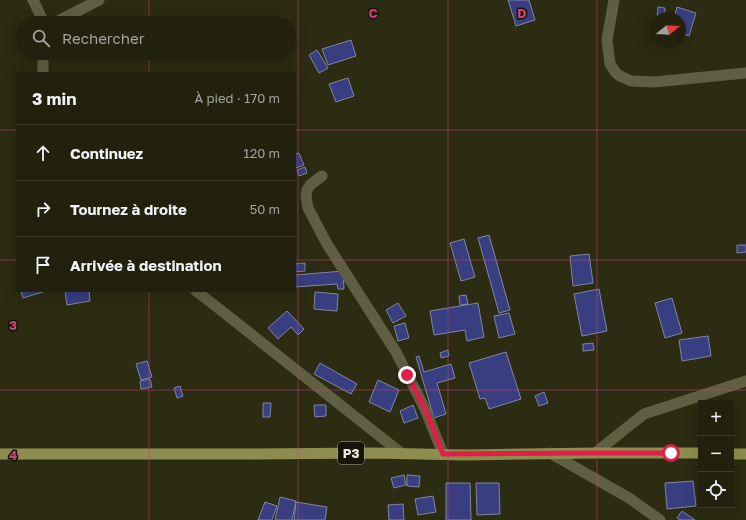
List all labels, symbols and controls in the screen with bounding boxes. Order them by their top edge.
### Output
text: C [368,5,378,21]
text: D [517,5,527,21]
north arrow [650,12,686,48]
search box [16,16,296,60]
icon: search [30,27,52,49]
text: Rechercher [62,29,145,47]
text: 3 min [32,88,76,109]
text: À pied · 170 m [195,90,280,106]
icon: ahead [32,142,54,164]
text: Continuez [70,144,143,162]
text: 120 m [243,145,280,161]
icon: right [32,198,54,220]
text: Tournez à droite [70,200,187,218]
text: 50 m [250,201,280,217]
icon: arrive [32,254,54,276]
text: Arrivée à destination [70,256,222,274]
text: 3 [9,317,17,333]
route end [398,366,416,384]
map controls [698,400,734,508]
button: + [698,400,734,436]
button: − [698,436,734,472]
road number: P3 [338,442,364,464]
route start [662,444,680,462]
text: 4 [9,447,17,463]
button: locate [698,472,734,508]

